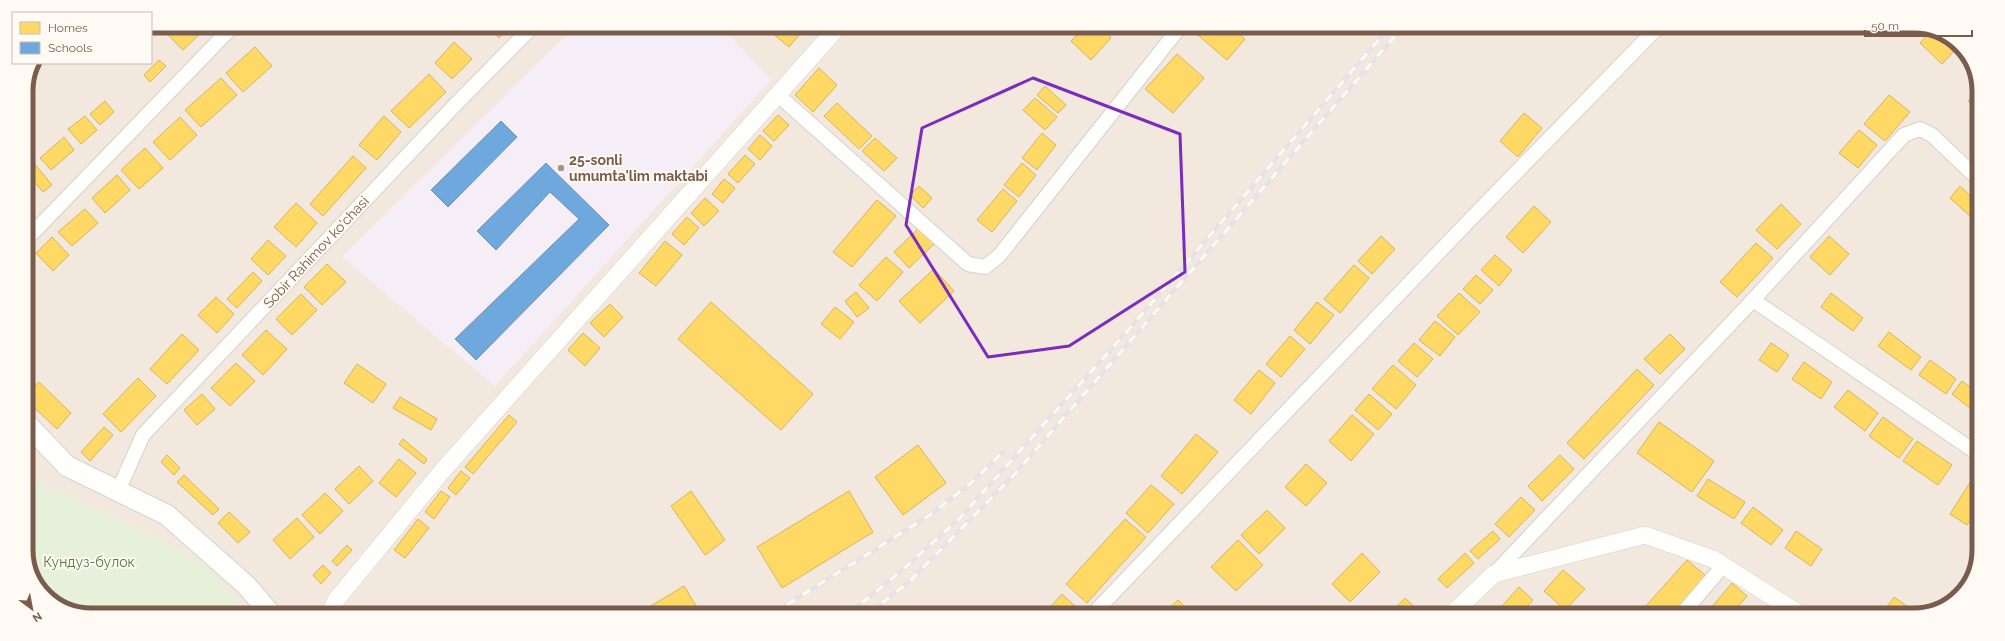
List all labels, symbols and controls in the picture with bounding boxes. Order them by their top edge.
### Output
legend [12,12,152,64]
scale bar [1865,12,1972,38]
text: 50 m [1871,19,1899,33]
text: Homes [48,21,88,35]
text: Schools [48,41,92,55]
place label: 25-sonli umumta'lim maktabi [569,152,708,184]
marker: 25-sonli umumta'lim maktabi [556,163,566,173]
street label: Sobir Rahimov ko'chasi [260,193,372,311]
park label: Кундуз-булок [43,554,135,570]
north arrow [12,589,52,629]
text: N [30,609,44,625]

